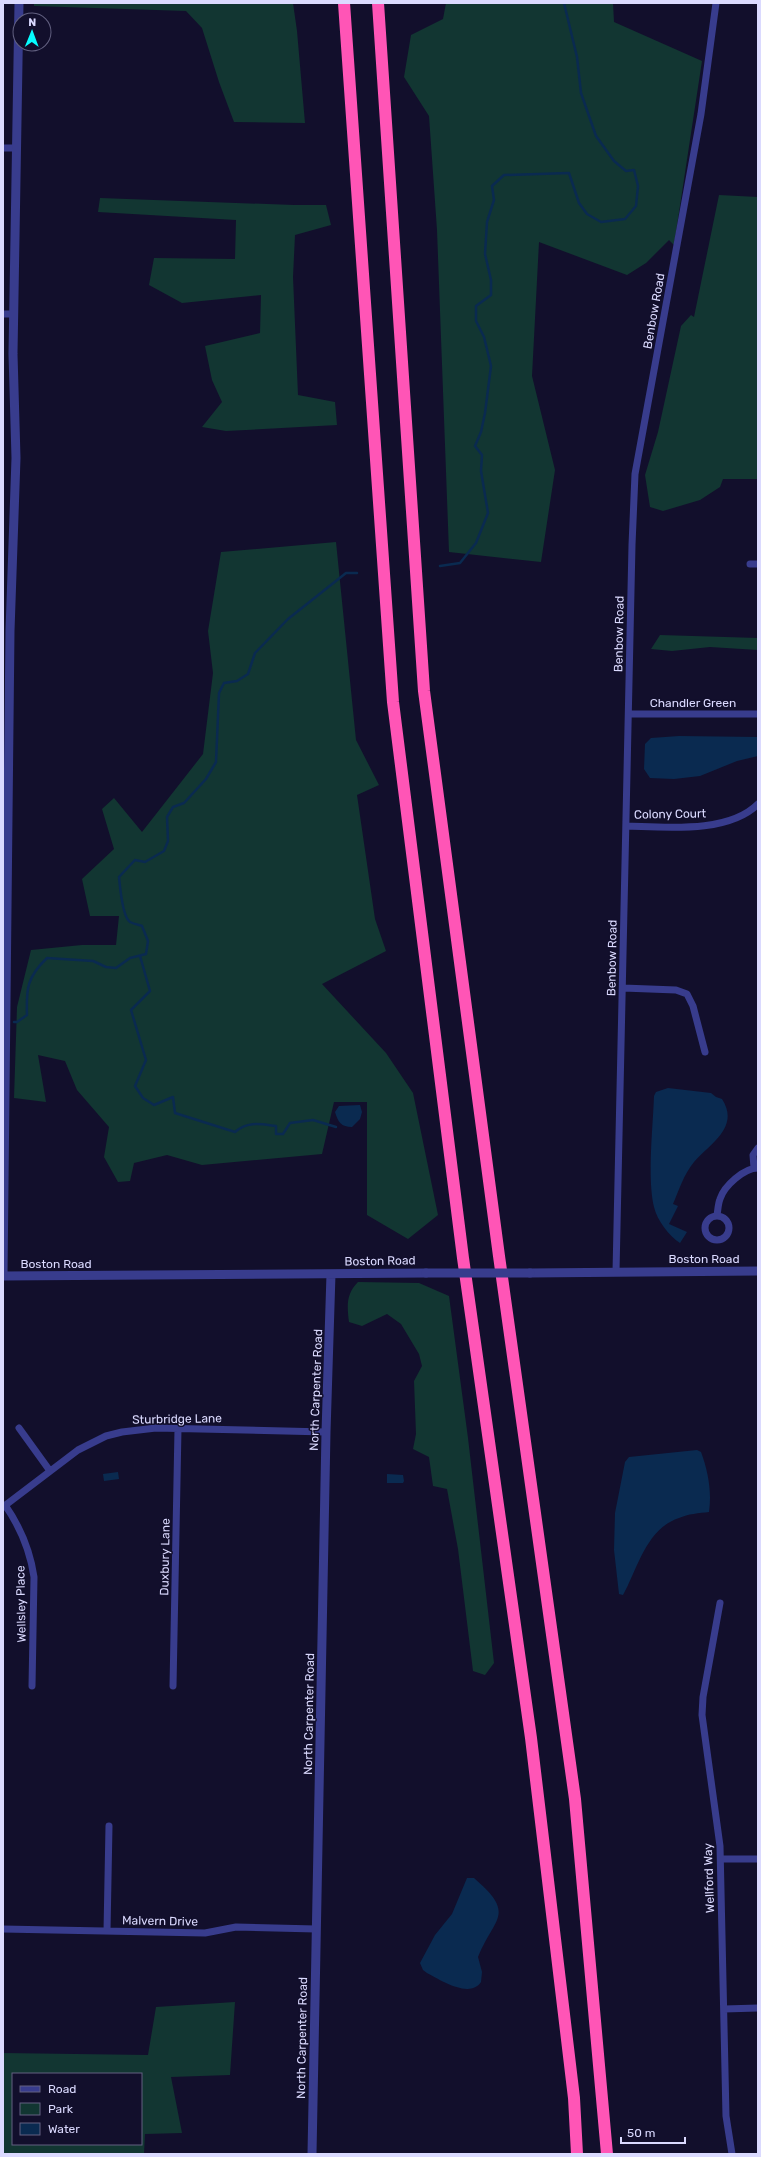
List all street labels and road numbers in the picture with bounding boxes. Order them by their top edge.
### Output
street label: Benbow Road [640,272,668,350]
street label: Benbow Road [611,596,627,672]
street label: Chandler Green [650,696,736,710]
street label: Colony Court [634,806,707,822]
street label: Benbow Road [604,920,620,996]
street label: Boston Road [668,1252,740,1266]
street label: Boston Road [344,1253,416,1269]
street label: Boston Road [20,1257,92,1271]
street label: North Carpenter Road [307,1329,325,1451]
street label: Sturbridge Lane [132,1411,222,1427]
street label: Duxbury Lane [157,1518,173,1596]
street label: Wellsley Place [13,1565,29,1643]
street label: North Carpenter Road [301,1653,317,1775]
street label: Wellford Way [701,1842,717,1913]
street label: Malvern Drive [122,1913,198,1929]
street label: North Carpenter Road [294,1977,310,2099]

